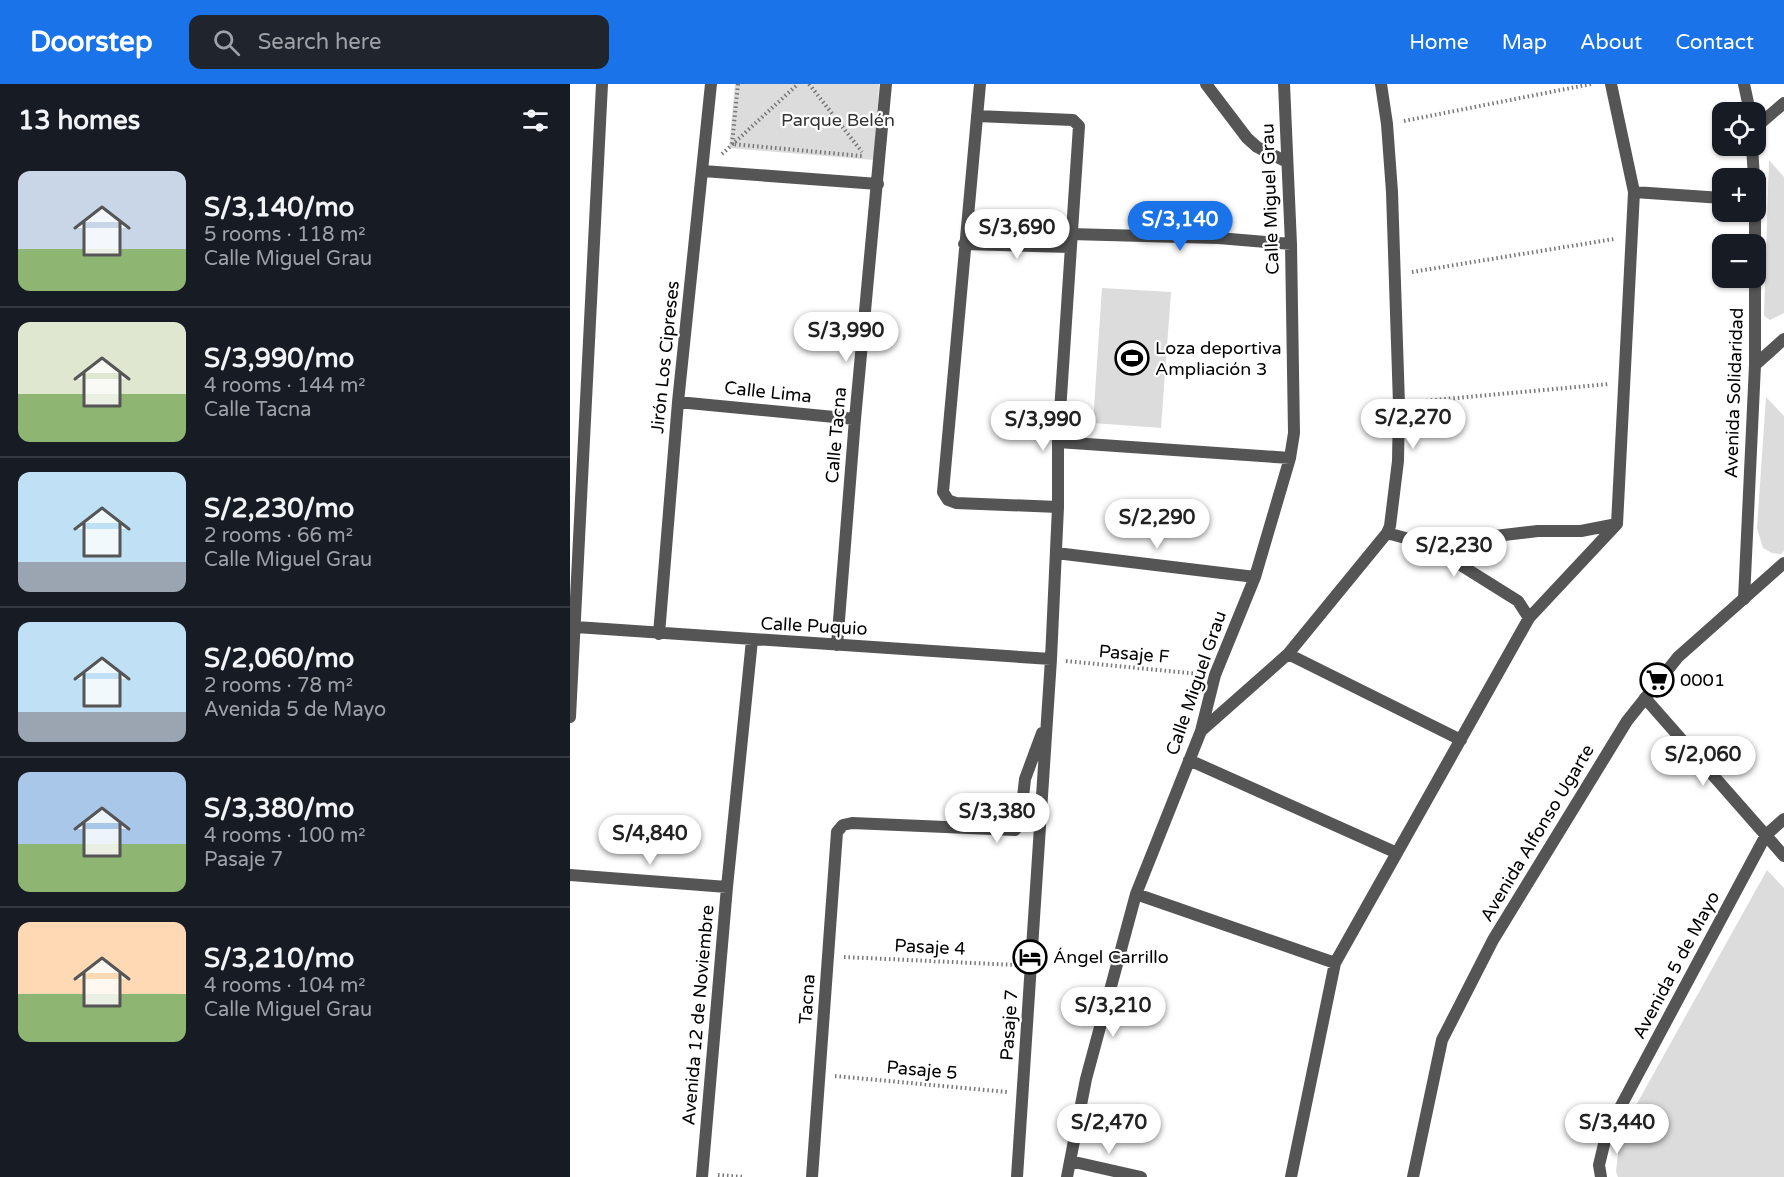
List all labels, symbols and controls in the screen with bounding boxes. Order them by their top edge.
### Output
search box [189,15,609,69]
text: Doorstep [30,25,153,59]
icon: search [210,26,243,59]
text: Search here [258,29,381,55]
text: Home [1409,30,1469,55]
text: Map [1502,30,1547,55]
text: About [1580,30,1642,55]
text: Contact [1675,30,1754,55]
map controls [1712,102,1766,288]
button: locate [1712,102,1766,156]
icon: filters [519,104,552,137]
text: 13 homes [18,105,140,136]
park label: Parque Belén [781,109,895,131]
street label: Calle Miguel Grau [1256,123,1284,275]
button: + [1712,168,1766,222]
text: S/3,140/mo [204,192,354,223]
icon: home [66,195,138,267]
pin: S/3,140 [1125,201,1235,252]
text: S/3,140 [1142,208,1218,232]
pin: S/3,690 [962,209,1072,260]
text: S/3,690 [979,216,1055,240]
text: 5 rooms · 118 m² [204,223,366,247]
button: − [1712,234,1766,288]
text: Calle Miguel Grau [204,247,372,271]
street label: Jirón Los Cipreses [646,280,684,434]
street label: Avenida Solidaridad [1720,307,1748,479]
pin: S/3,990 [791,312,901,363]
text: S/3,990 [808,319,884,343]
place label: Loza deportiva Ampliación 3 [1155,337,1282,380]
sports icon: Loza deportiva Ampliación 3 [1114,340,1150,376]
text: S/3,990/mo [204,343,354,374]
icon: home [66,346,138,418]
text: 4 rooms · 144 m² [204,374,366,398]
street label: Calle Lima [723,376,813,408]
street label: Calle Tacna [821,386,851,484]
text: Calle Tacna [204,398,312,422]
pin: S/2,270 [1358,399,1468,450]
pin: S/3,990 [988,401,1098,452]
text: S/2,270 [1375,406,1451,430]
text: S/3,990 [1005,408,1081,432]
text: S/2,230/mo [204,493,354,524]
icon: home [66,496,138,568]
pin: S/2,290 [1102,499,1212,550]
text: S/2,290 [1119,506,1195,530]
text: 2 rooms · 66 m² [204,524,353,548]
pin: S/2,230 [1399,527,1509,578]
text: S/2,230 [1416,534,1492,558]
text: Calle Miguel Grau [204,548,372,572]
street label: Calle Miguel Grau [1161,608,1231,758]
street label: Calle Puquio [760,612,868,640]
street label: Pasaje F [1098,640,1170,668]
text: S/2,060/mo [204,643,354,674]
icon: home [66,646,138,718]
supermarket icon: 0001 [1639,662,1675,698]
place label: 0001 [1680,669,1725,691]
text: 2 rooms · 78 m² [204,674,353,698]
text: Avenida 5 de Mayo [204,698,386,722]
pin: S/2,060 [1648,736,1758,787]
street label: Avenida Alfonso Ugarte [1475,740,1599,926]
text: S/2,060 [1665,743,1741,767]
text: S/3,380/mo [204,793,354,824]
pin: S/3,380 [942,793,1052,844]
icon: home [66,796,138,868]
text: S/3,380 [959,800,1035,824]
pin: S/4,840 [595,815,705,866]
text: S/4,840 [612,822,688,846]
text: 4 rooms · 100 m² [204,824,366,848]
text: Pasaje 7 [204,848,283,872]
street label: Avenida 5 de Mayo [1628,887,1724,1043]
street label: Avenida 12 de Noviembre [677,904,719,1126]
street label: Pasaje 4 [894,934,966,960]
hotel icon: Ángel Carrillo [1012,939,1048,975]
text: S/3,210/mo [204,943,354,974]
icon: home [66,946,138,1018]
place label: Ángel Carrillo [1053,946,1169,968]
street label: Tacna [794,973,820,1025]
text: 4 rooms · 104 m² [204,974,366,998]
pin: S/3,210 [1058,987,1168,1038]
street label: Pasaje 7 [996,989,1022,1061]
text: S/3,210 [1075,994,1151,1018]
text: Calle Miguel Grau [204,998,372,1022]
street label: Pasaje 5 [886,1056,958,1084]
pin: S/2,470 [1054,1104,1164,1155]
pin: S/3,440 [1562,1104,1672,1155]
text: S/2,470 [1071,1111,1147,1135]
text: S/3,440 [1579,1111,1655,1135]

